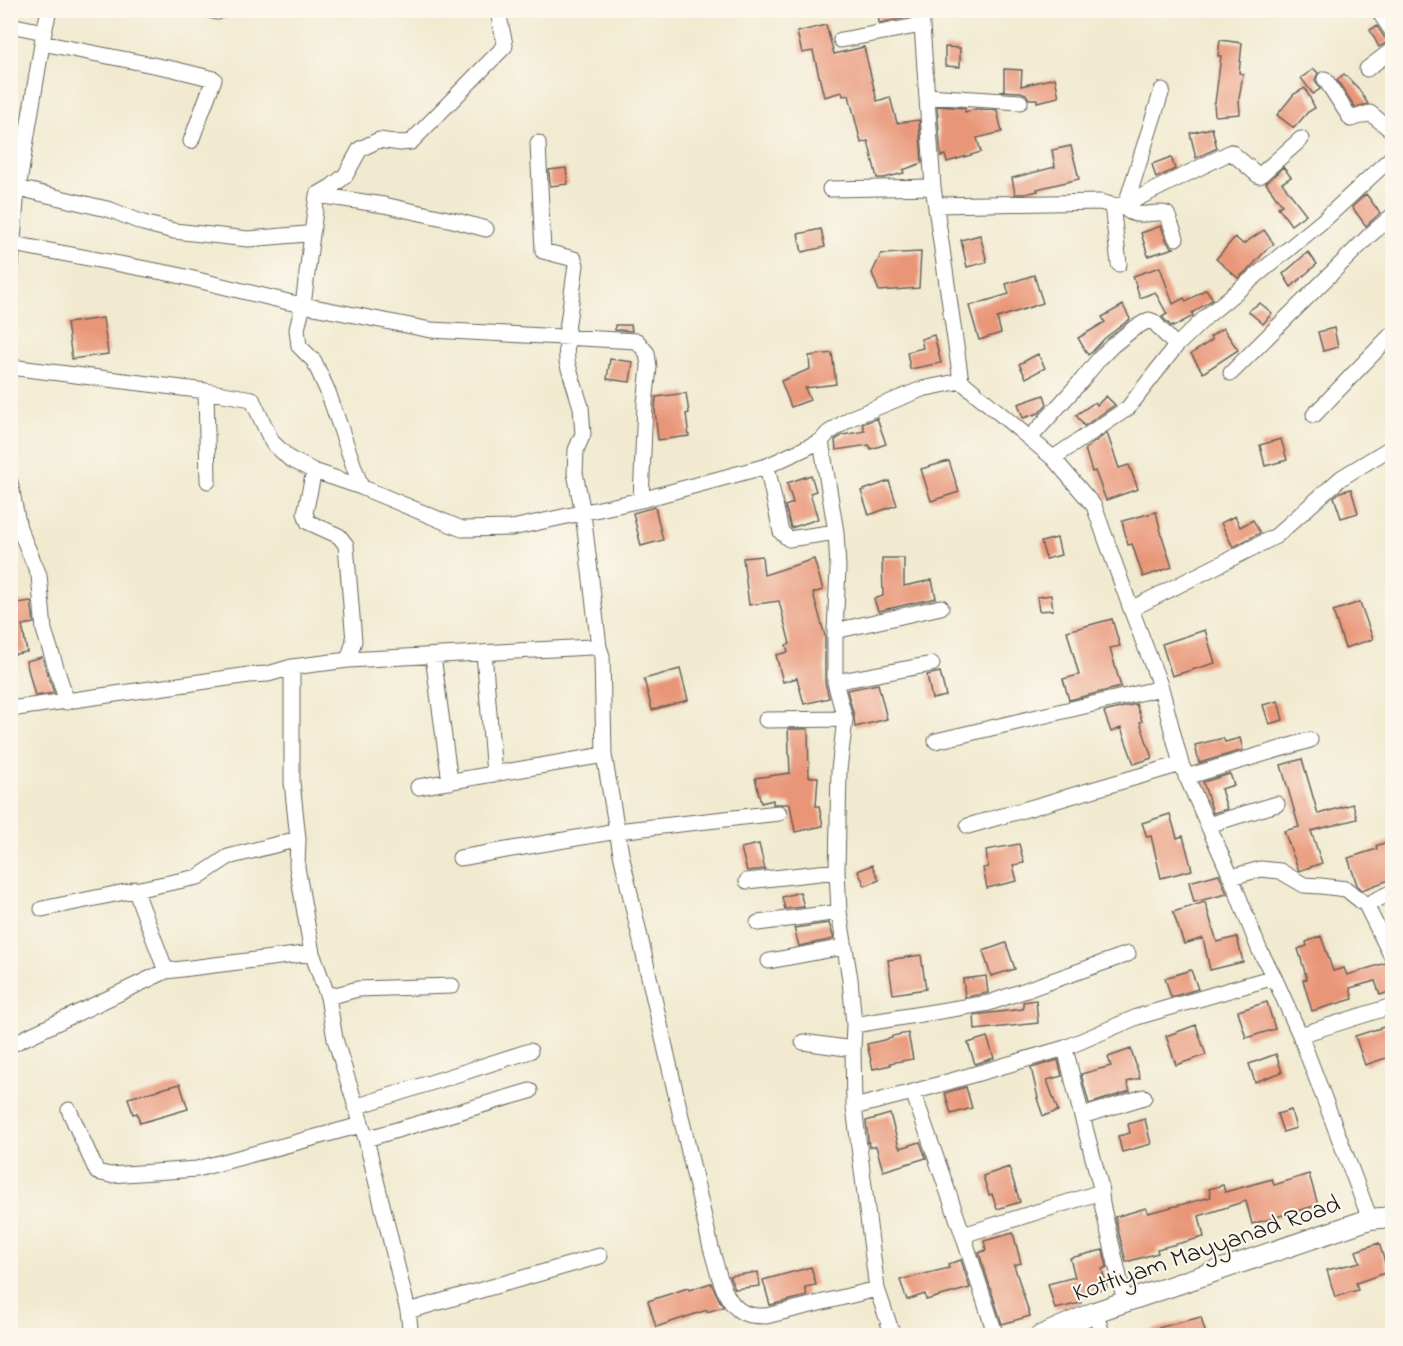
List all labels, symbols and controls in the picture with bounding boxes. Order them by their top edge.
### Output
street label: Kottiyam Mayyanad Road [1068,1186,1346,1314]

